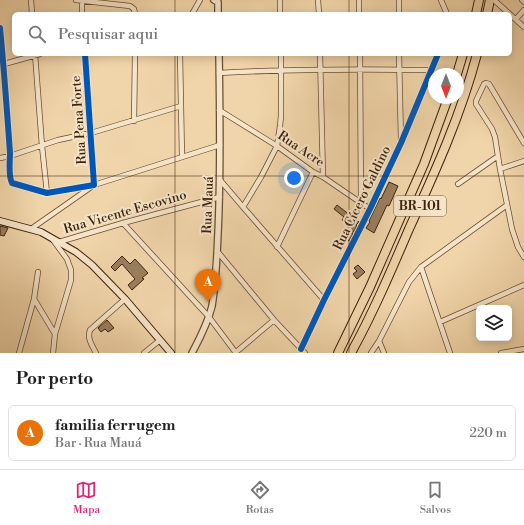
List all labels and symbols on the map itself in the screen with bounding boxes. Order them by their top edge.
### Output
north arrow [428,68,464,104]
street label: Rua Pena Forte [68,74,90,165]
street label: Rua Acre [275,128,328,171]
street label: Rua Cícero Galdino [330,143,394,253]
your location [284,168,304,188]
street label: Rua Mauá [199,175,217,234]
street label: Rua Vicente Escovino [62,187,188,237]
road number: BR-101 [394,196,446,216]
pin: A [195,269,221,302]

